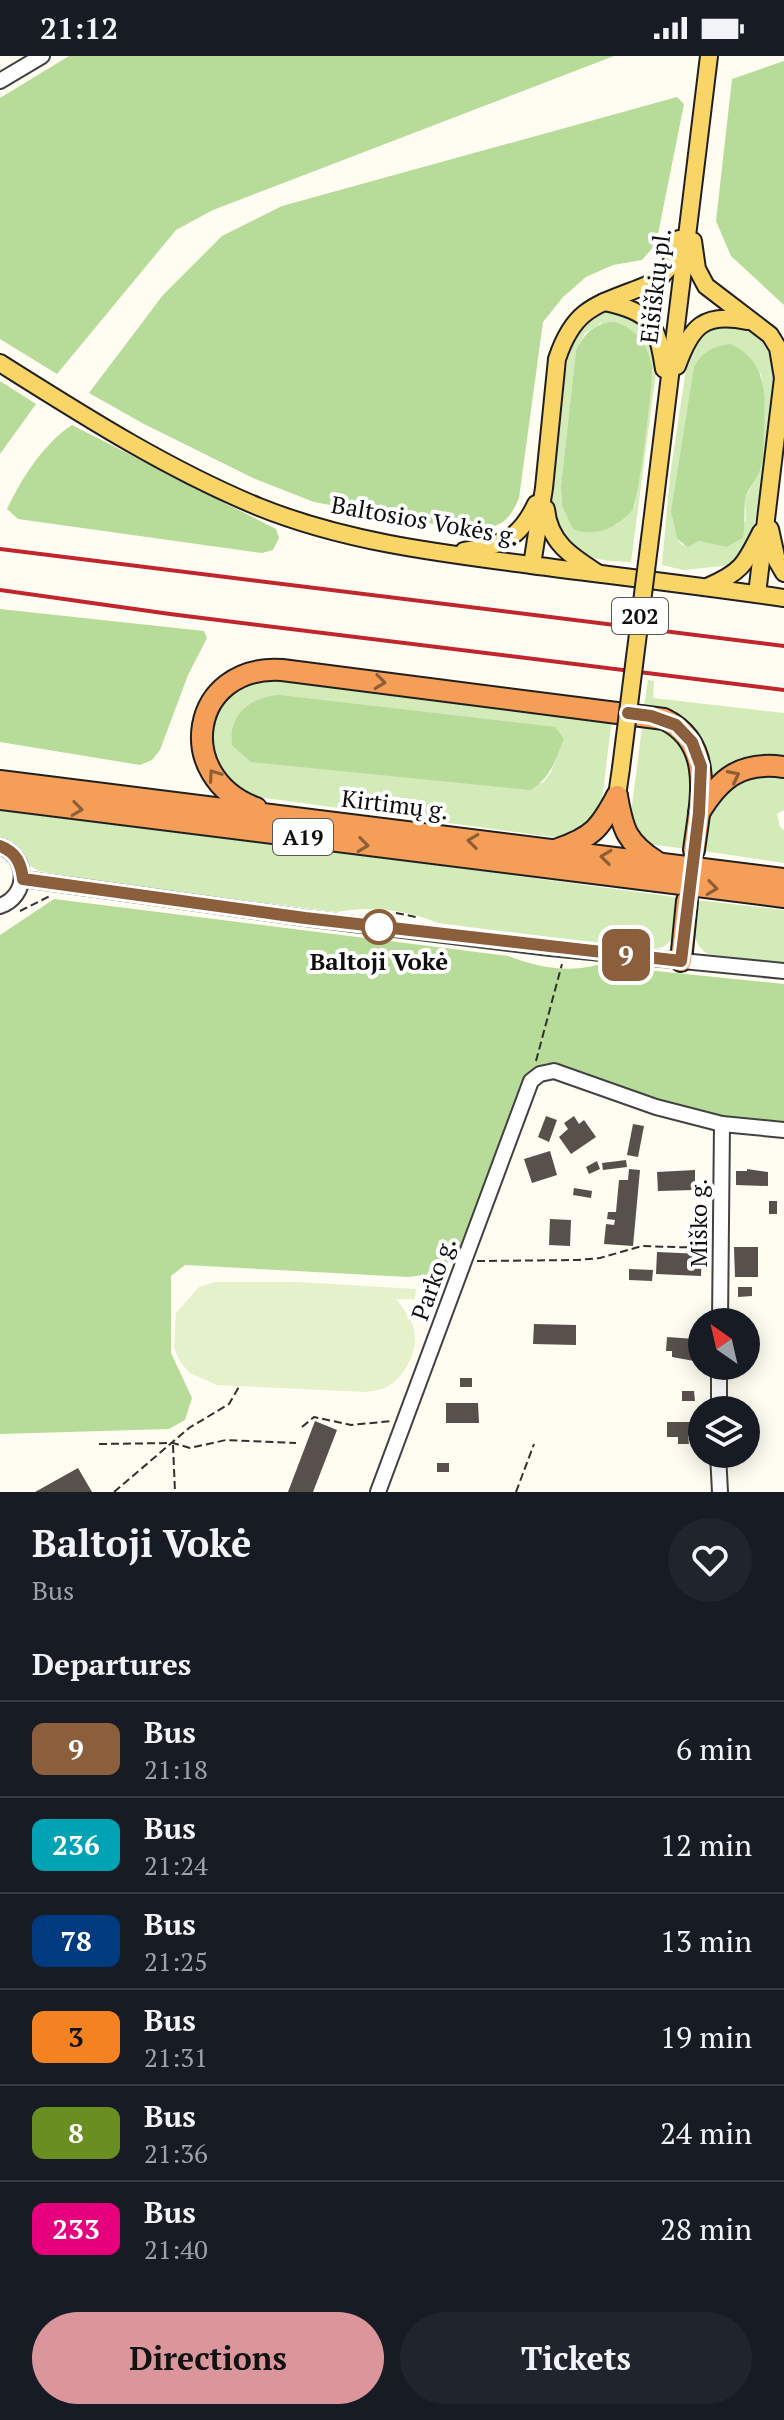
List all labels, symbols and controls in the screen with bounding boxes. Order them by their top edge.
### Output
text: 21:12 [40,8,118,48]
street label: Eišiškių pl. [632,226,678,345]
street label: Baltosios Vokės g. [329,488,521,552]
road number: 202 [612,598,668,634]
one-way arrow [373,673,387,690]
one-way arrow [209,769,224,784]
one-way arrow [725,770,740,785]
street label: Kirtimų g. [340,782,451,826]
one-way arrow [70,800,84,817]
road number: A19 [273,819,333,855]
one-way arrow [467,833,480,850]
one-way arrow [356,836,370,853]
one-way arrow [599,849,612,866]
one-way arrow [705,879,719,896]
marker: Baltoji Vokė [362,910,396,944]
line badge: 9 [600,929,652,981]
text: 9 [618,936,634,973]
place label: Baltoji Vokė [310,945,448,977]
street label: Miško g. [682,1179,714,1267]
street label: Parko g. [403,1233,463,1325]
north arrow [688,1308,760,1380]
map controls [688,1308,760,1468]
button: layers [688,1396,760,1468]
text: Baltoji Vokė [32,1518,251,1568]
button: heart [668,1518,752,1602]
text: Bus [32,1573,74,1607]
text: Departures [32,1644,191,1684]
text: Bus [144,1712,196,1752]
text: 6 min [676,1729,752,1769]
text: 9 [68,1730,84,1767]
text: 21:18 [144,1752,208,1786]
text: Bus [144,1808,196,1848]
text: 12 min [660,1825,752,1865]
text: 236 [52,1826,100,1863]
text: 21:24 [144,1848,208,1882]
text: Bus [144,1904,196,1944]
text: 13 min [660,1921,752,1961]
text: 78 [60,1922,92,1959]
text: 21:25 [144,1944,208,1978]
text: Bus [144,2000,196,2040]
text: 19 min [660,2017,752,2057]
text: 3 [68,2018,84,2055]
text: 21:31 [144,2040,208,2074]
text: Bus [144,2096,196,2136]
text: 24 min [660,2113,752,2153]
text: 8 [68,2114,84,2151]
text: 21:36 [144,2136,208,2170]
text: Bus [144,2192,196,2232]
text: 28 min [660,2209,752,2249]
text: 233 [52,2210,100,2247]
text: 21:40 [144,2232,208,2266]
button: Directions [32,2312,384,2404]
button: Tickets [400,2312,752,2404]

